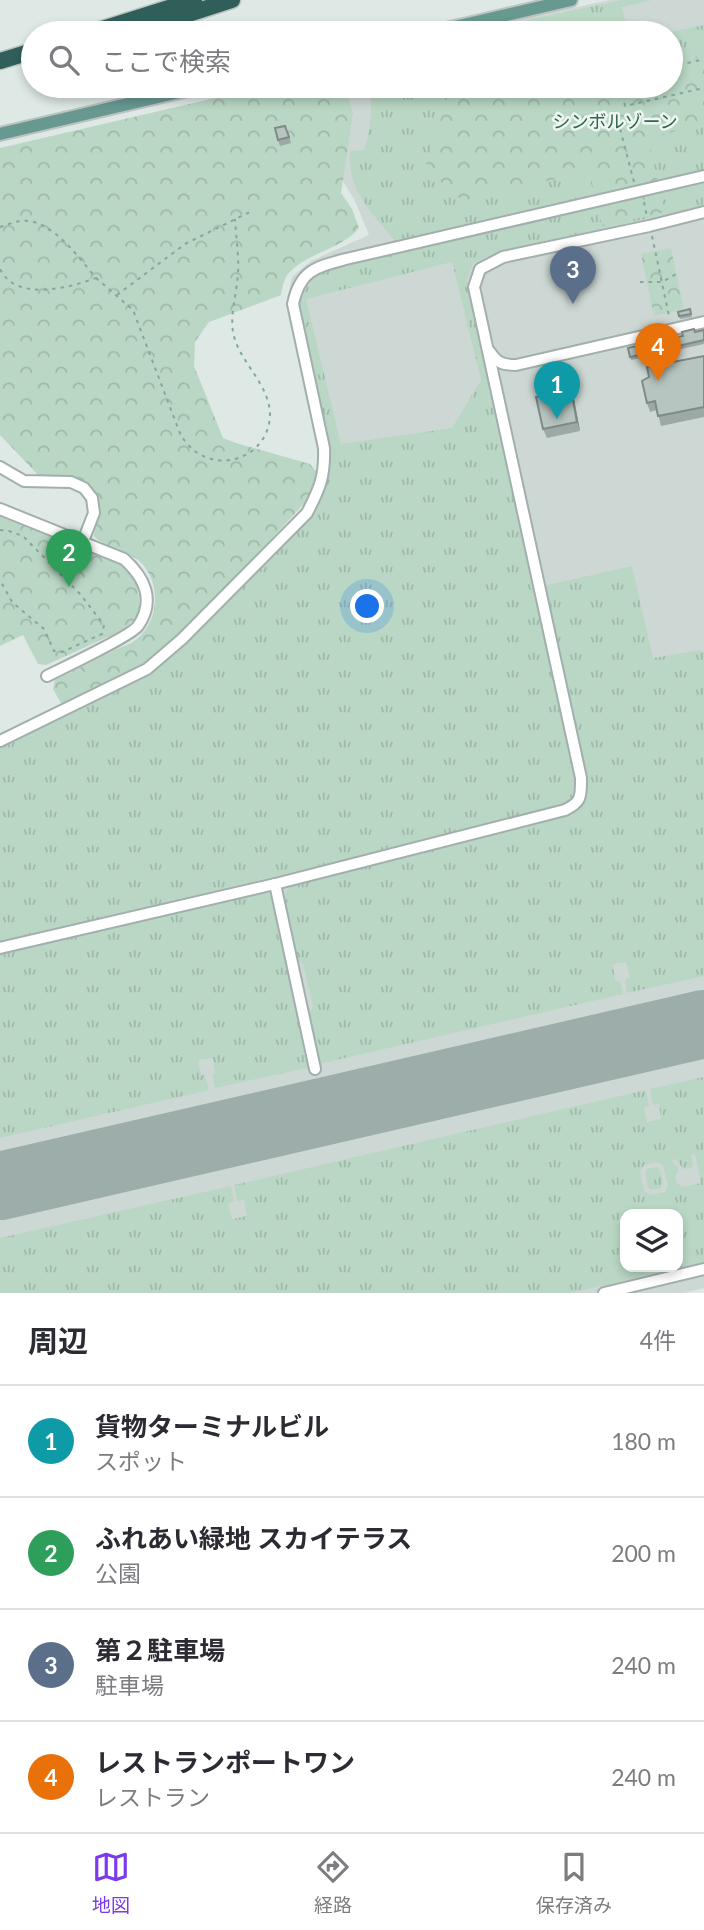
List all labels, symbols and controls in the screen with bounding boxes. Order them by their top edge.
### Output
search box [21,21,683,98]
icon: search [45,41,83,79]
text: ここで検索 [101,45,231,77]
park label: シンボルゾーン [552,110,678,132]
pin: 3 [550,246,596,304]
pin: 4 [635,323,681,381]
pin: 1 [534,361,580,419]
pin: 2 [46,529,92,587]
your location [350,589,384,623]
map controls [620,1209,683,1272]
button: layers [620,1209,683,1272]
text: 周辺 [28,1322,88,1358]
text: 4件 [640,1326,676,1354]
text: 貨物ターミナルビル [95,1410,329,1442]
text: 1 [44,1427,58,1455]
text: 180 m [611,1427,676,1455]
text: スポット [95,1447,187,1475]
text: ふれあい緑地 スカイテラス [95,1522,412,1554]
text: 2 [44,1539,58,1567]
text: 200 m [611,1539,676,1567]
text: 公園 [95,1559,141,1587]
text: 第２駐車場 [95,1634,225,1666]
text: 3 [44,1651,58,1679]
text: 240 m [611,1651,676,1679]
text: 駐車場 [95,1671,164,1699]
text: レストランポートワン [95,1746,355,1778]
text: 4 [44,1763,58,1791]
text: 240 m [611,1763,676,1791]
text: レストラン [95,1783,210,1811]
tab: 地図 [92,1848,130,1917]
tab: 経路 [314,1848,352,1917]
tab: 保存済み [536,1848,612,1917]

